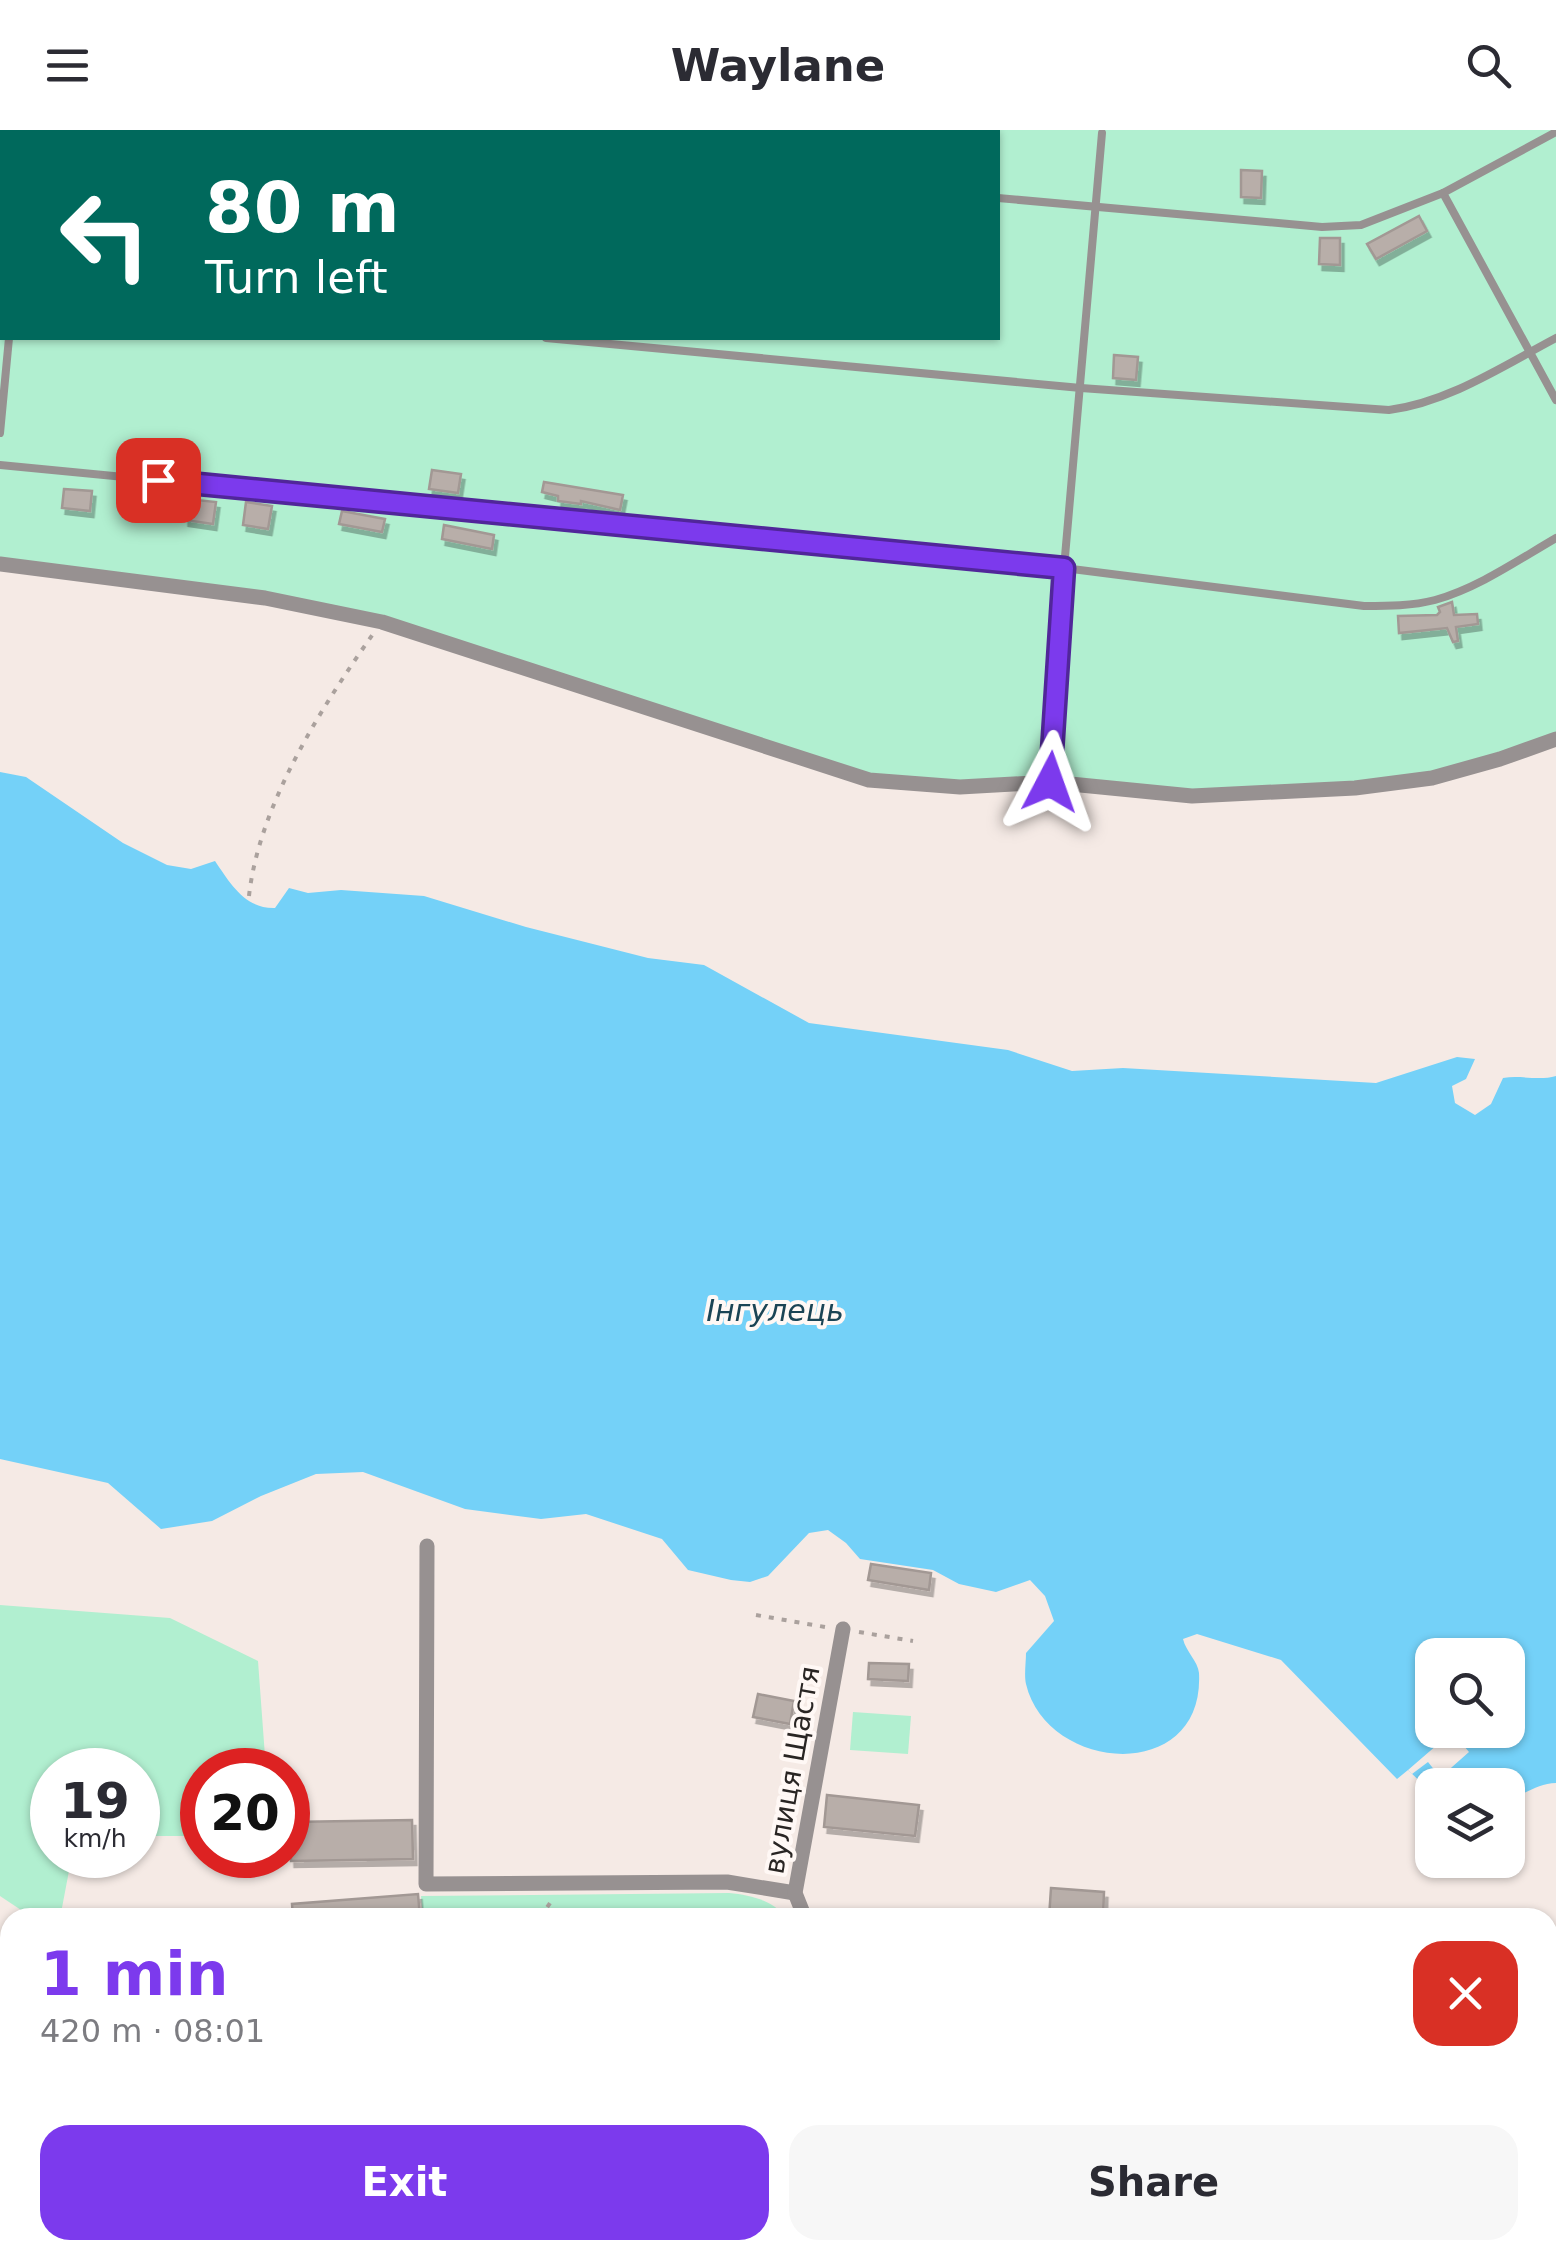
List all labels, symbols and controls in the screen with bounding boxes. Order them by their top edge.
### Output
icon: menu [40,38,95,93]
icon: search [1461,38,1516,93]
text: Waylane [671,39,885,92]
text: 80 m [205,167,400,249]
icon: left [40,170,170,300]
text: Turn left [205,251,388,304]
pin [116,438,201,523]
icon: arrive [131,453,186,508]
position arrow [998,730,1102,834]
water label: Інгулець [706,1293,844,1328]
map controls [1415,1638,1525,1878]
button: search [1415,1638,1525,1748]
street label: вулиця Щастя [757,1664,827,1876]
speed limit sign: 20 [180,1748,310,1878]
button: layers [1415,1768,1525,1878]
text: 19 [60,1772,130,1830]
text: km/h [63,1824,127,1853]
text: 1 min [40,1939,228,2009]
button: close [1413,1941,1518,2046]
text: 420 m · 08:01 [40,2012,265,2050]
button: Exit [40,2125,769,2240]
button: Share [789,2125,1518,2240]

